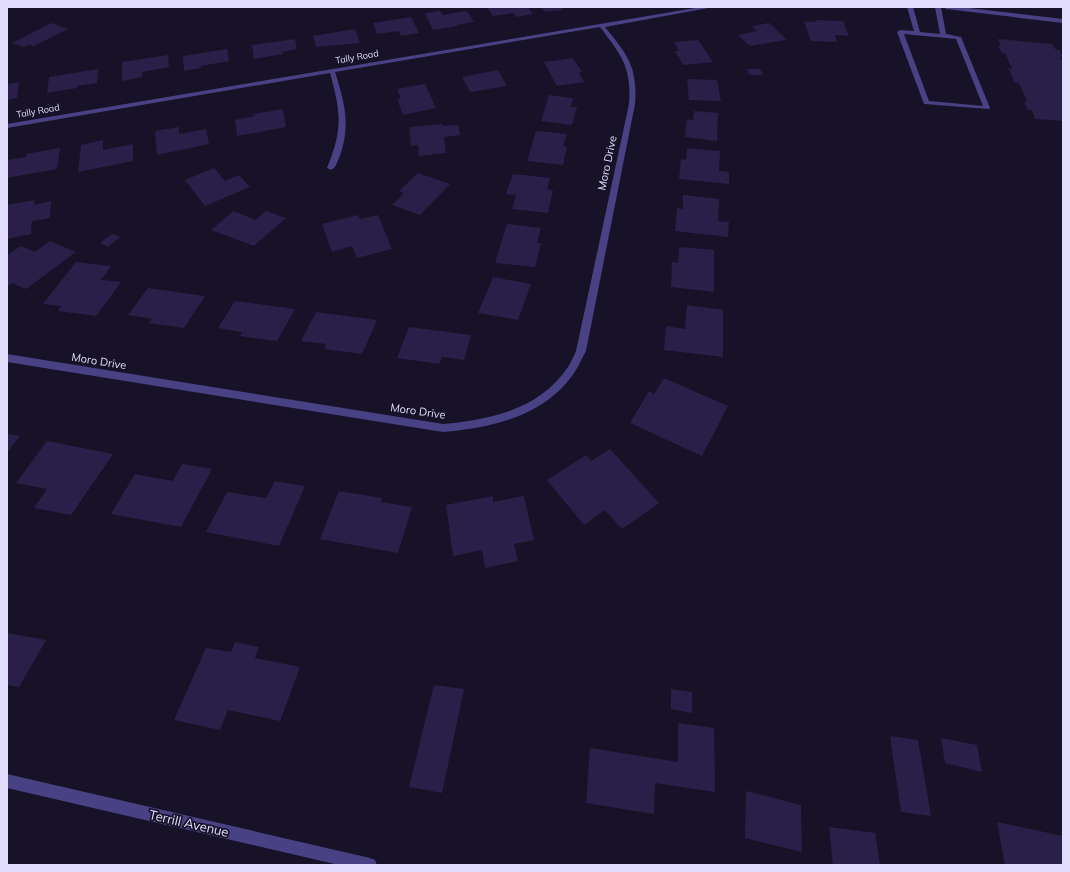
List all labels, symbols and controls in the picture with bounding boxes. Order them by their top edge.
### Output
street label: Tally Road [334,47,380,67]
street label: Tally Road [15,101,61,121]
street label: Moro Drive [594,134,620,192]
street label: Moro Drive [71,350,127,372]
street label: Moro Drive [390,400,446,422]
street label: Terrill Avenue [148,806,230,840]

